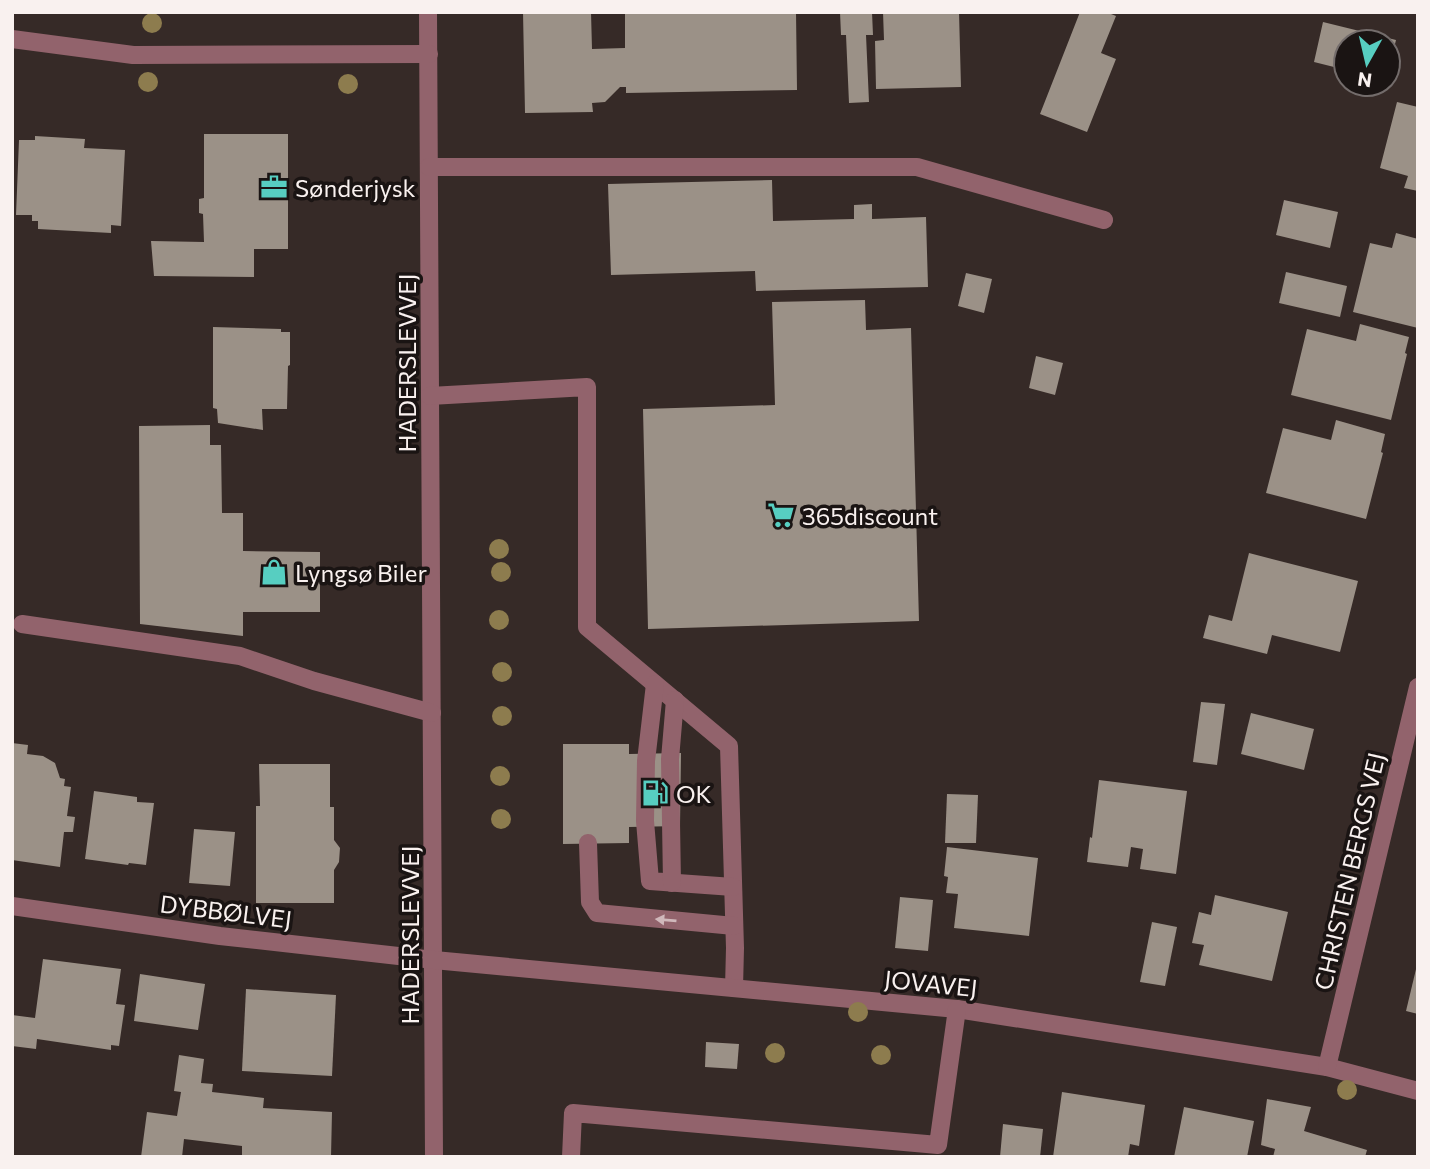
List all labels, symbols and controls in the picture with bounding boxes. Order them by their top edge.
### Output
north arrow [1332,28,1402,98]
text: N [1356,68,1373,93]
office icon: Sønderjysk [259,172,289,202]
place label: Sønderjysk [295,173,416,202]
street label: HADERSLEVVEJ [392,274,421,452]
supermarket icon: 365discount [766,500,796,530]
place label: 365discount [802,501,938,530]
shop icon: Lyngsø Biler [259,557,289,587]
place label: Lyngsø Biler [295,558,428,587]
street label: CHRISTEN BERGS VEJ [1308,749,1390,993]
fuel station icon: OK [640,778,670,808]
place label: OK [676,779,712,808]
street label: HADERSLEVVEJ [395,846,424,1024]
street label: DYBBØLVEJ [158,889,294,933]
one-way arrow [655,914,677,925]
street label: JOVAVEJ [883,964,979,1002]

